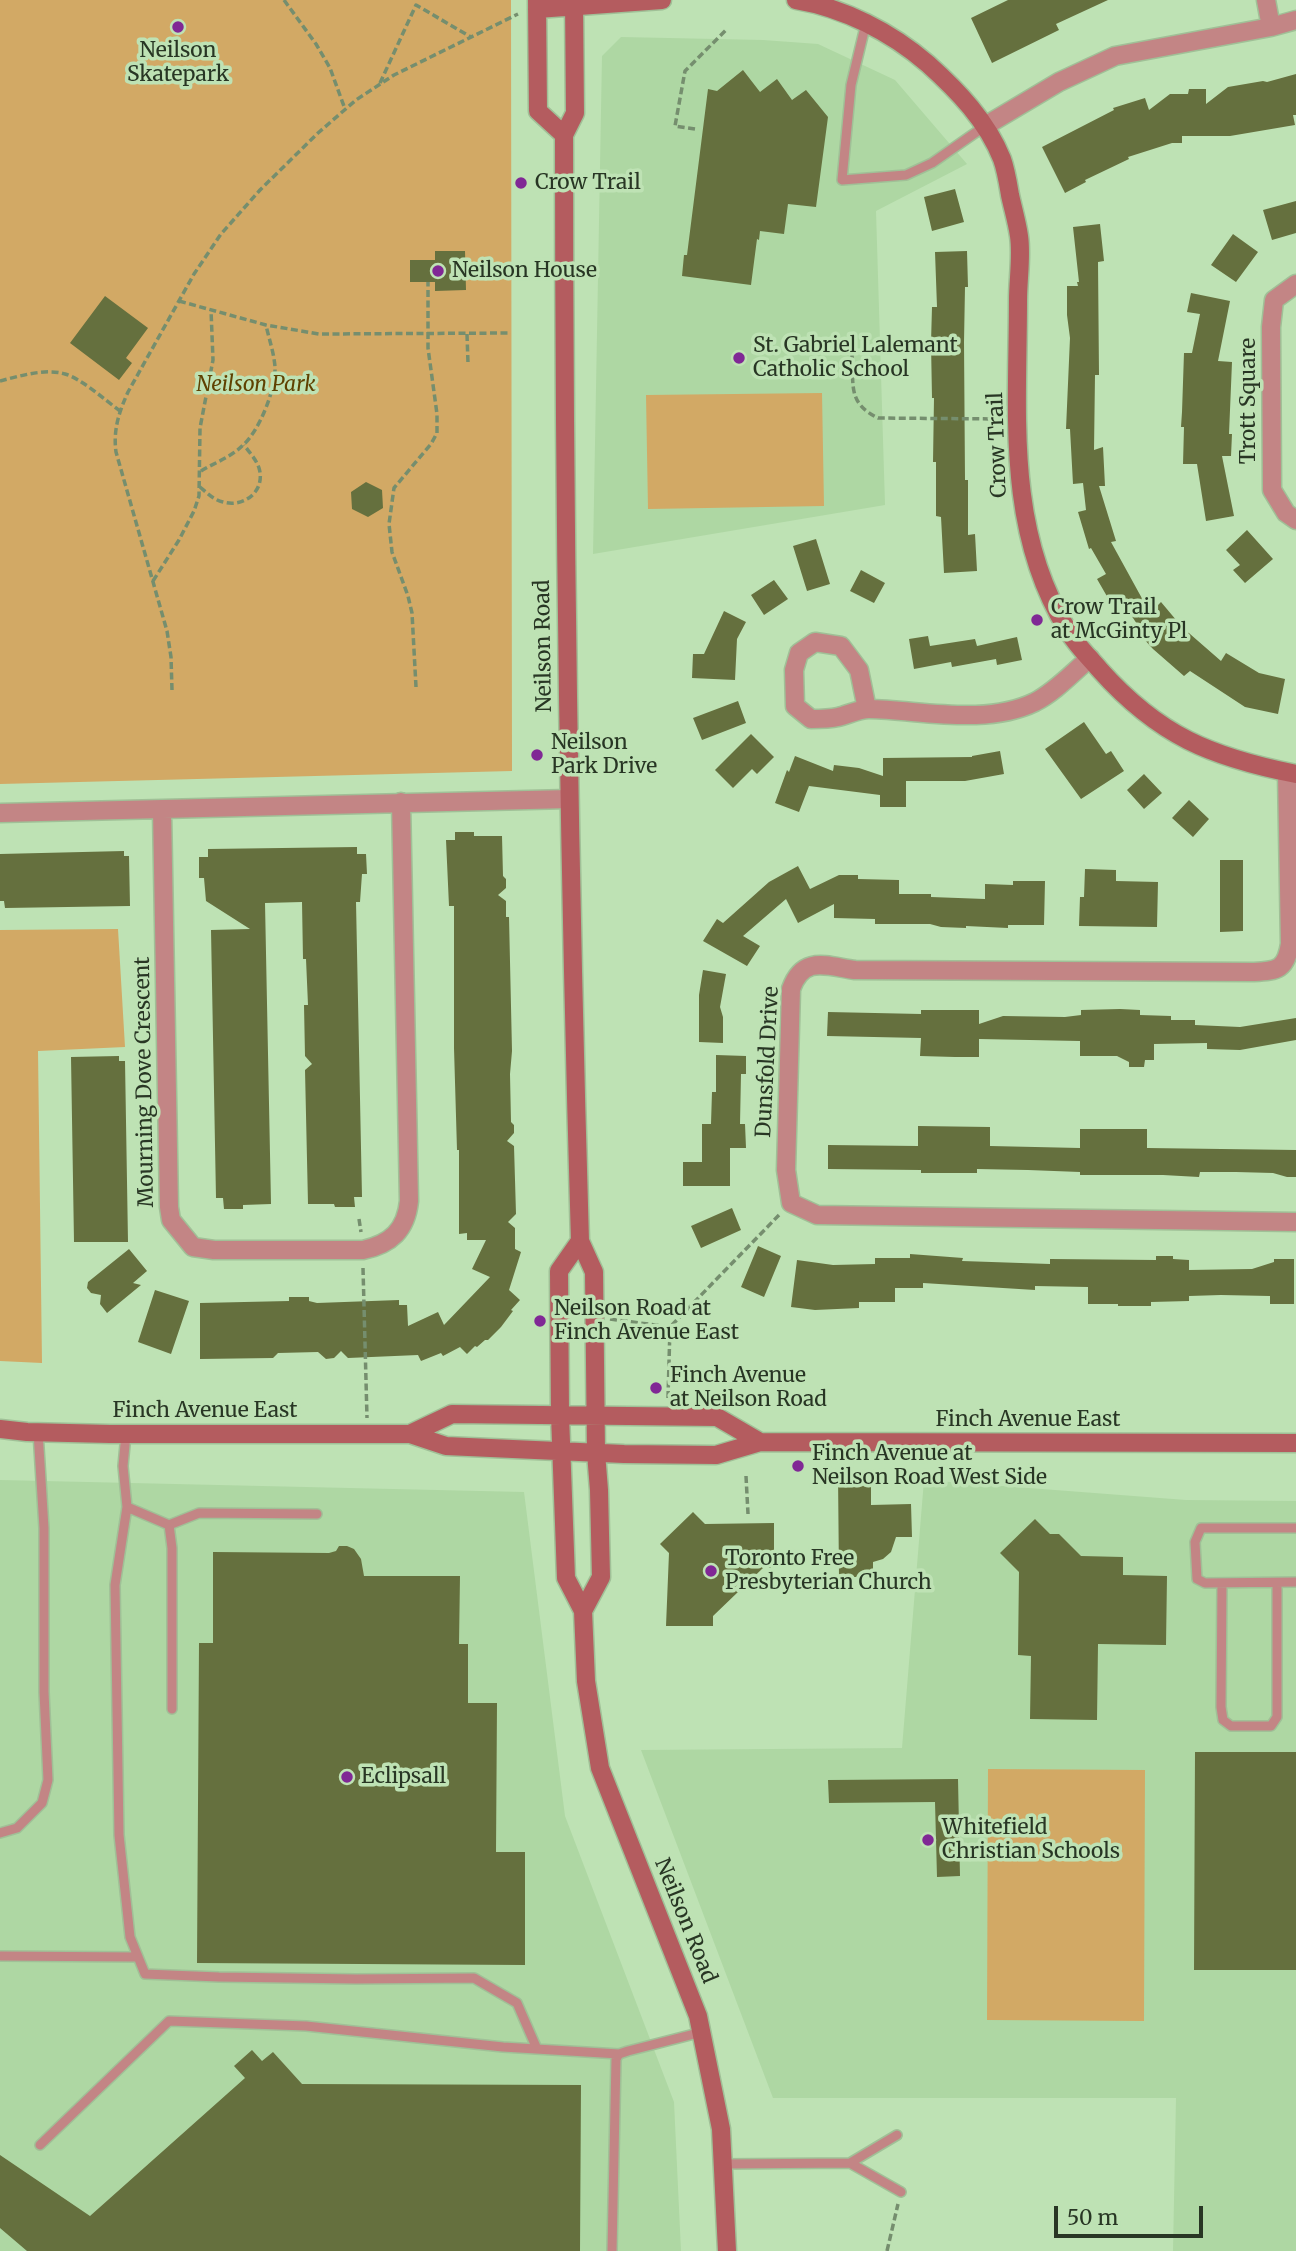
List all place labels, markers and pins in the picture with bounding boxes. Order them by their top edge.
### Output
marker: Neilson Skatepark [170,19,186,35]
place label: Neilson Skatepark [127,38,229,88]
place label: Crow Trail [535,170,641,196]
marker: Crow Trail [513,175,529,191]
place label: Neilson House [452,258,597,284]
marker: Neilson House [430,263,446,279]
place label: St. Gabriel Lalemant Catholic School [753,333,958,383]
marker: St. Gabriel Lalemant Catholic School [731,350,747,366]
place label: Crow Trail at McGinty Pl [1051,595,1187,645]
marker: Crow Trail at McGinty Pl [1029,612,1045,628]
place label: Neilson Park Drive [551,730,657,780]
marker: Neilson Park Drive [529,747,545,763]
place label: Neilson Road at Finch Avenue East [554,1296,739,1346]
marker: Neilson Road at Finch Avenue East [532,1313,548,1329]
place label: Finch Avenue at Neilson Road [670,1363,827,1413]
marker: Finch Avenue at Neilson Road [648,1380,664,1396]
place label: Finch Avenue at Neilson Road West Side [812,1441,1047,1491]
marker: Finch Avenue at Neilson Road West Side [790,1458,806,1474]
place label: Toronto Free Presbyterian Church [725,1546,932,1596]
marker: Toronto Free Presbyterian Church [703,1563,719,1579]
place label: Eclipsall [361,1764,446,1790]
marker: Eclipsall [339,1769,355,1785]
place label: Whitefield Christian Schools [942,1815,1120,1865]
marker: Whitefield Christian Schools [920,1832,936,1848]

